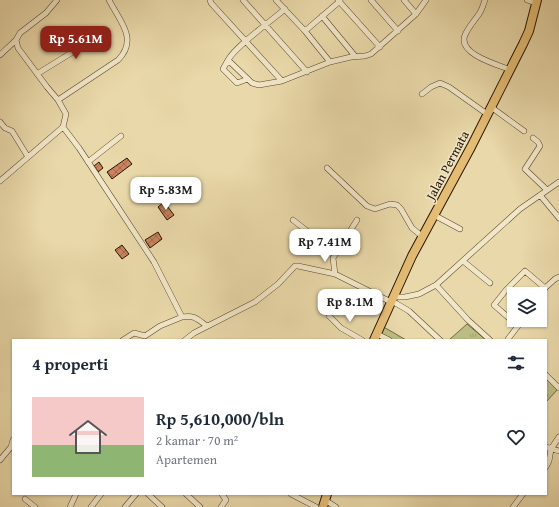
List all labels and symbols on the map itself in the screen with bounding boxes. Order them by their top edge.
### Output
pin: Rp 5.61M [35,26,117,60]
street label: Jalan Permata [420,126,474,205]
pin: Rp 5.83M [125,177,207,211]
pin: Rp 7.41M [284,229,366,263]
pin: Rp 8.1M [313,289,387,323]

